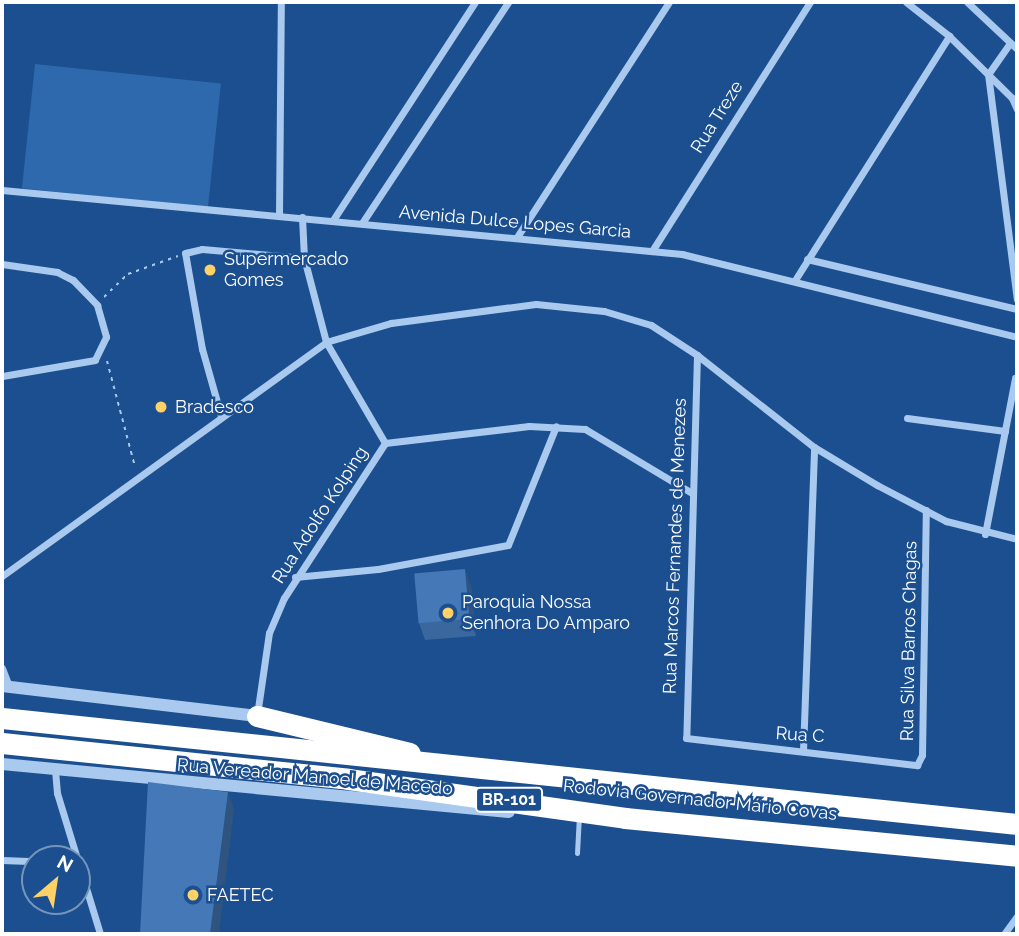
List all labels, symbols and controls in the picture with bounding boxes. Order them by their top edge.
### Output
street label: Rua Treze [686,77,748,157]
street label: Avenida Dulce Lopes Garcia [398,201,632,243]
place label: Supermercado Gomes [224,249,348,292]
marker: Supermercado Gomes [202,262,218,278]
place label: Bradesco [175,396,254,418]
street label: Rua Marcos Fernandes de Menezes [659,398,691,694]
marker: Bradesco [153,399,169,415]
street label: Rua Adolfo Kolping [267,442,373,588]
street label: Rua Silva Barros Chagas [896,541,922,741]
place label: Paroquia Nossa Senhora Do Amparo [462,592,630,634]
marker: Paroquia Nossa Senhora Do Amparo [440,605,456,621]
street label: Rua C [775,723,825,747]
street label: Rua Vereador Manoel de Macedo [175,754,455,800]
street label: Rodovia Governador Mário Covas [562,775,838,825]
road number: BR-101 [474,788,544,813]
north arrow [21,845,91,915]
text: N [54,850,77,877]
place label: FAETEC [207,884,274,906]
marker: FAETEC [185,887,201,903]

